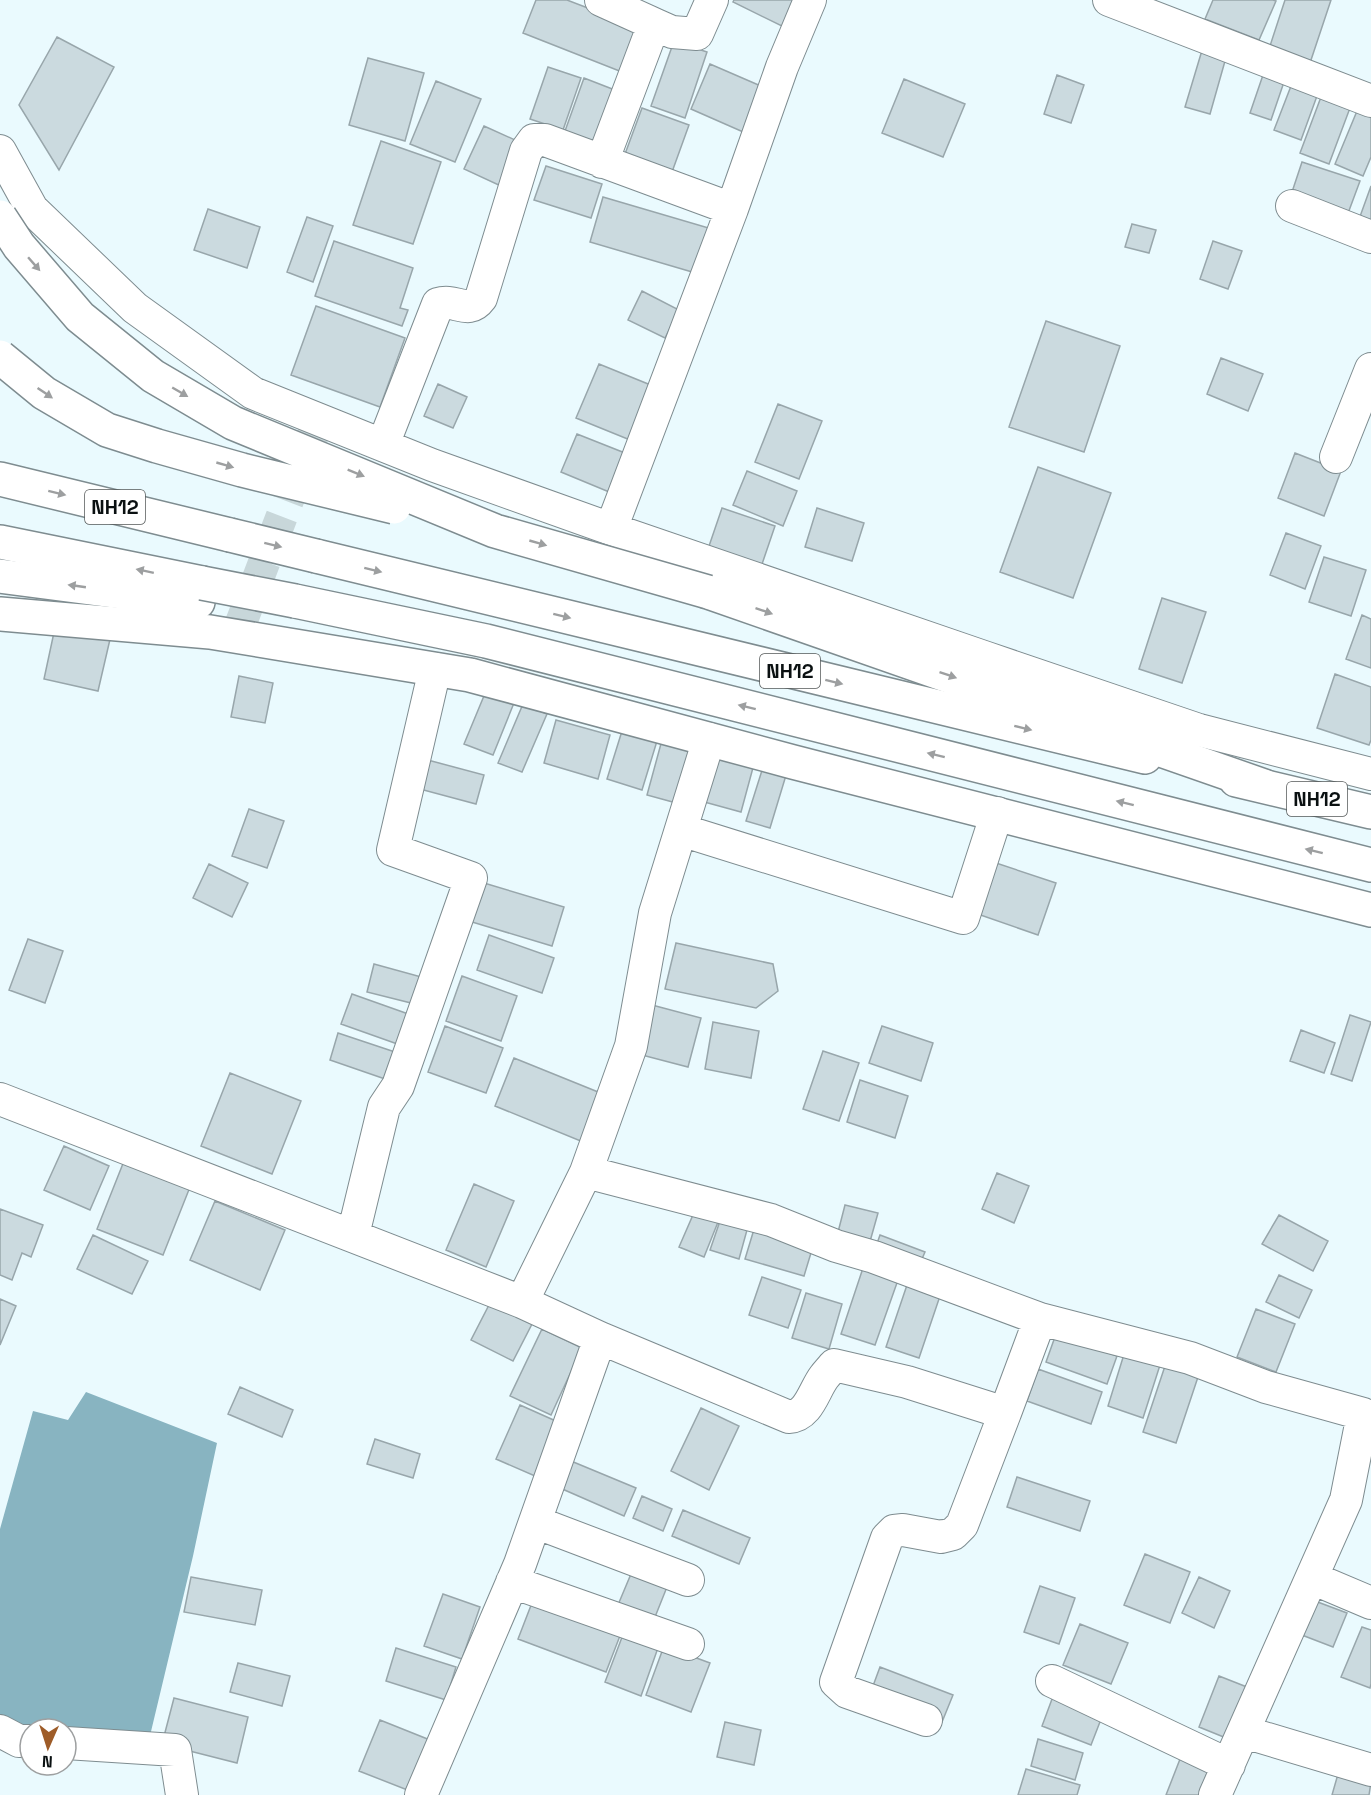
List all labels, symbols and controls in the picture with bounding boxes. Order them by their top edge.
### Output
one-way arrow [27,256,40,271]
one-way arrow [172,386,188,397]
one-way arrow [37,387,53,399]
one-way arrow [216,461,234,471]
one-way arrow [348,468,366,478]
one-way arrow [48,488,66,498]
road number: NH12 [85,490,145,524]
one-way arrow [529,539,547,548]
one-way arrow [264,541,282,551]
one-way arrow [364,565,382,575]
one-way arrow [135,566,154,575]
one-way arrow [68,581,87,591]
one-way arrow [755,606,773,616]
one-way arrow [553,611,572,621]
road number: NH12 [760,654,820,688]
one-way arrow [939,671,957,681]
one-way arrow [824,677,843,687]
one-way arrow [738,701,756,711]
one-way arrow [1014,723,1032,733]
one-way arrow [927,749,945,759]
road number: NH12 [1287,782,1347,816]
one-way arrow [1116,797,1134,807]
one-way arrow [1305,845,1323,855]
north arrow [18,1717,78,1777]
text: N [41,1751,53,1772]

